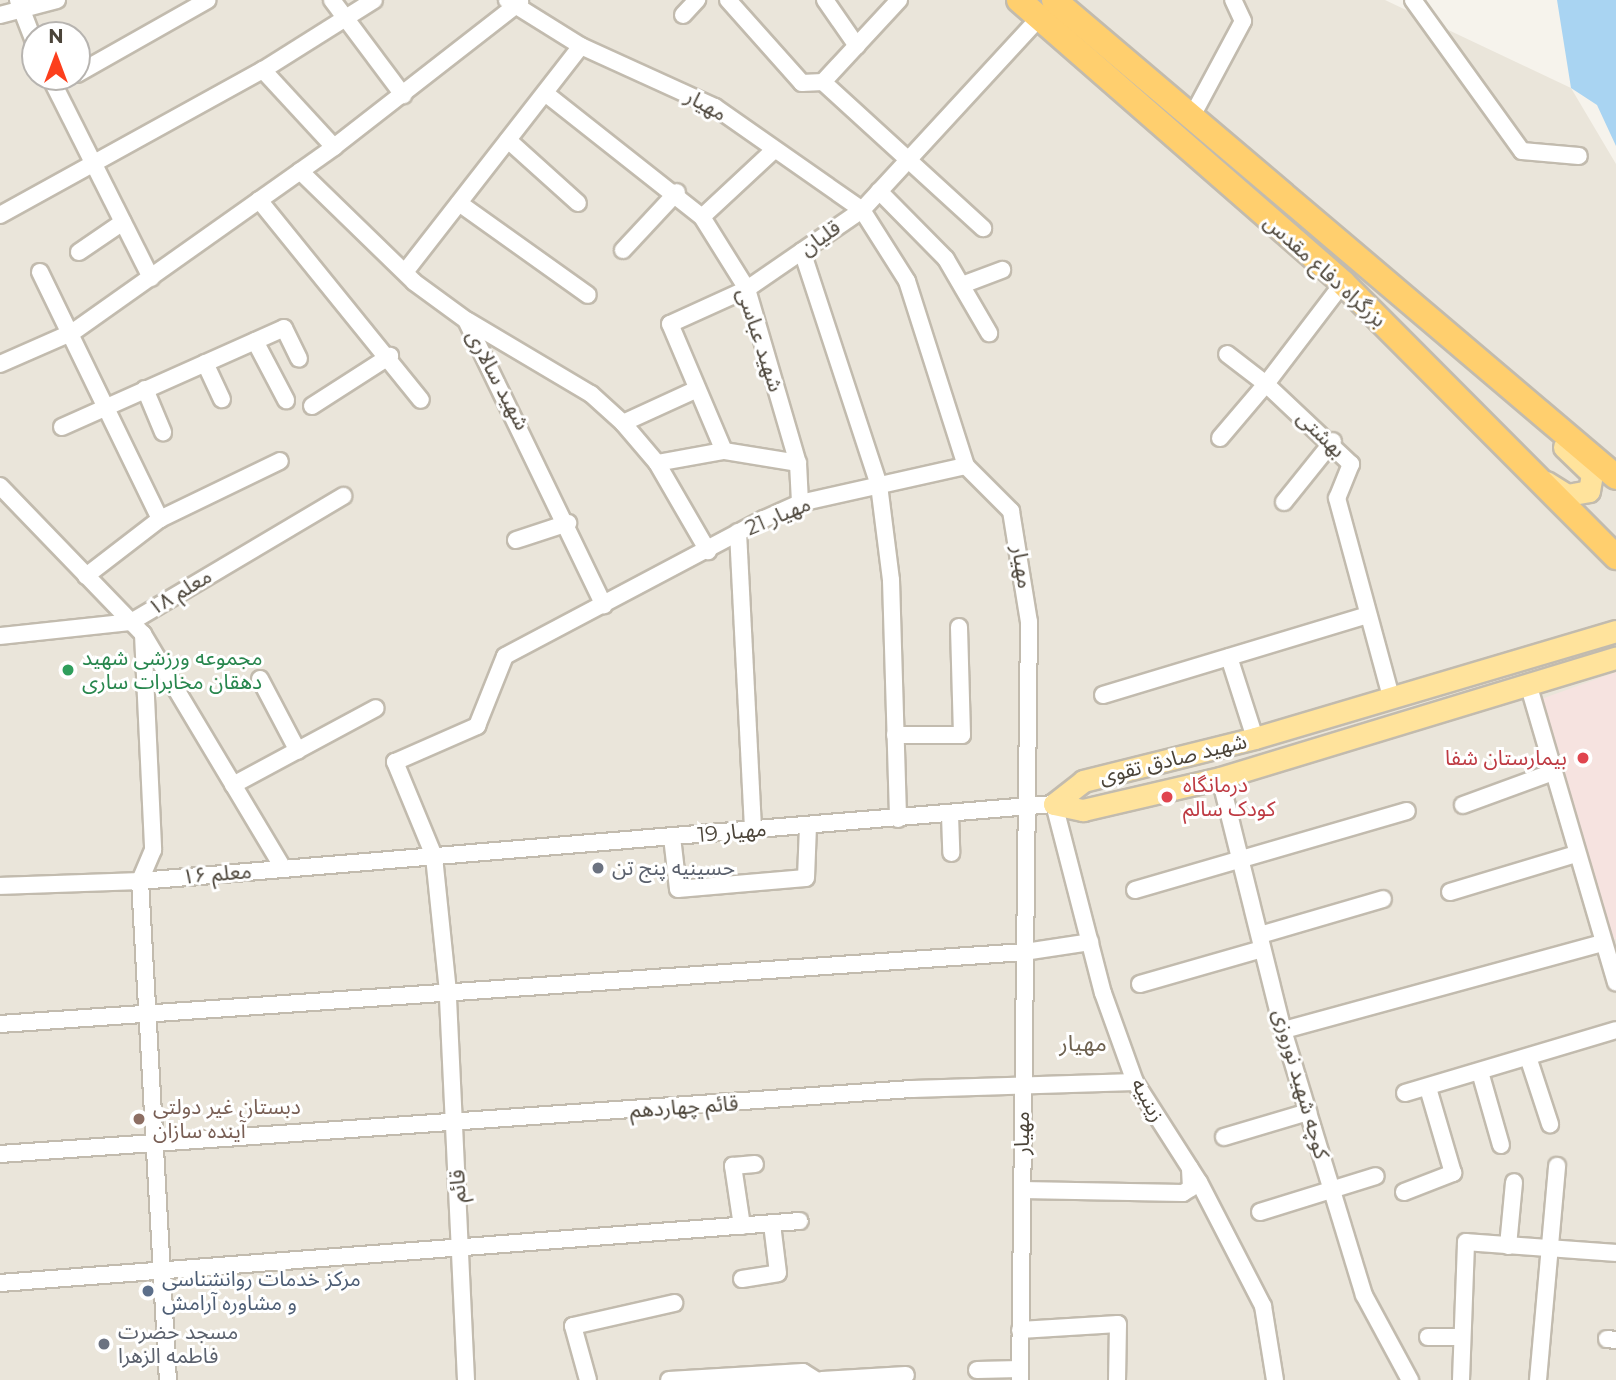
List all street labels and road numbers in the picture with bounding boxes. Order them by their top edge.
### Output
street label: مهیار [681,83,731,127]
street label: بزرگراه دفاع مقدس [1259,209,1391,333]
street label: قلیان [795,215,845,261]
street label: شهید عباسی [731,285,789,395]
street label: شهید سالاری [461,325,535,435]
street label: بهشتی [1292,405,1350,463]
street label: مهیار 21 [742,491,814,541]
street label: مهیار [1006,544,1038,590]
street label: معلم ۱۸ [144,563,216,621]
street label: شهید صادق تقوی [1097,729,1249,789]
street label: مهیار 19 [696,816,768,848]
street label: معلم ۱۶ [181,858,253,890]
street label: کوچه شهید نوروزی [1268,1006,1334,1162]
street label: زینبیه [1126,1074,1170,1126]
street label: قائم چهاردهم [629,1091,739,1123]
street label: مهیار [1009,1111,1035,1155]
street label: قائم [445,1169,471,1203]

